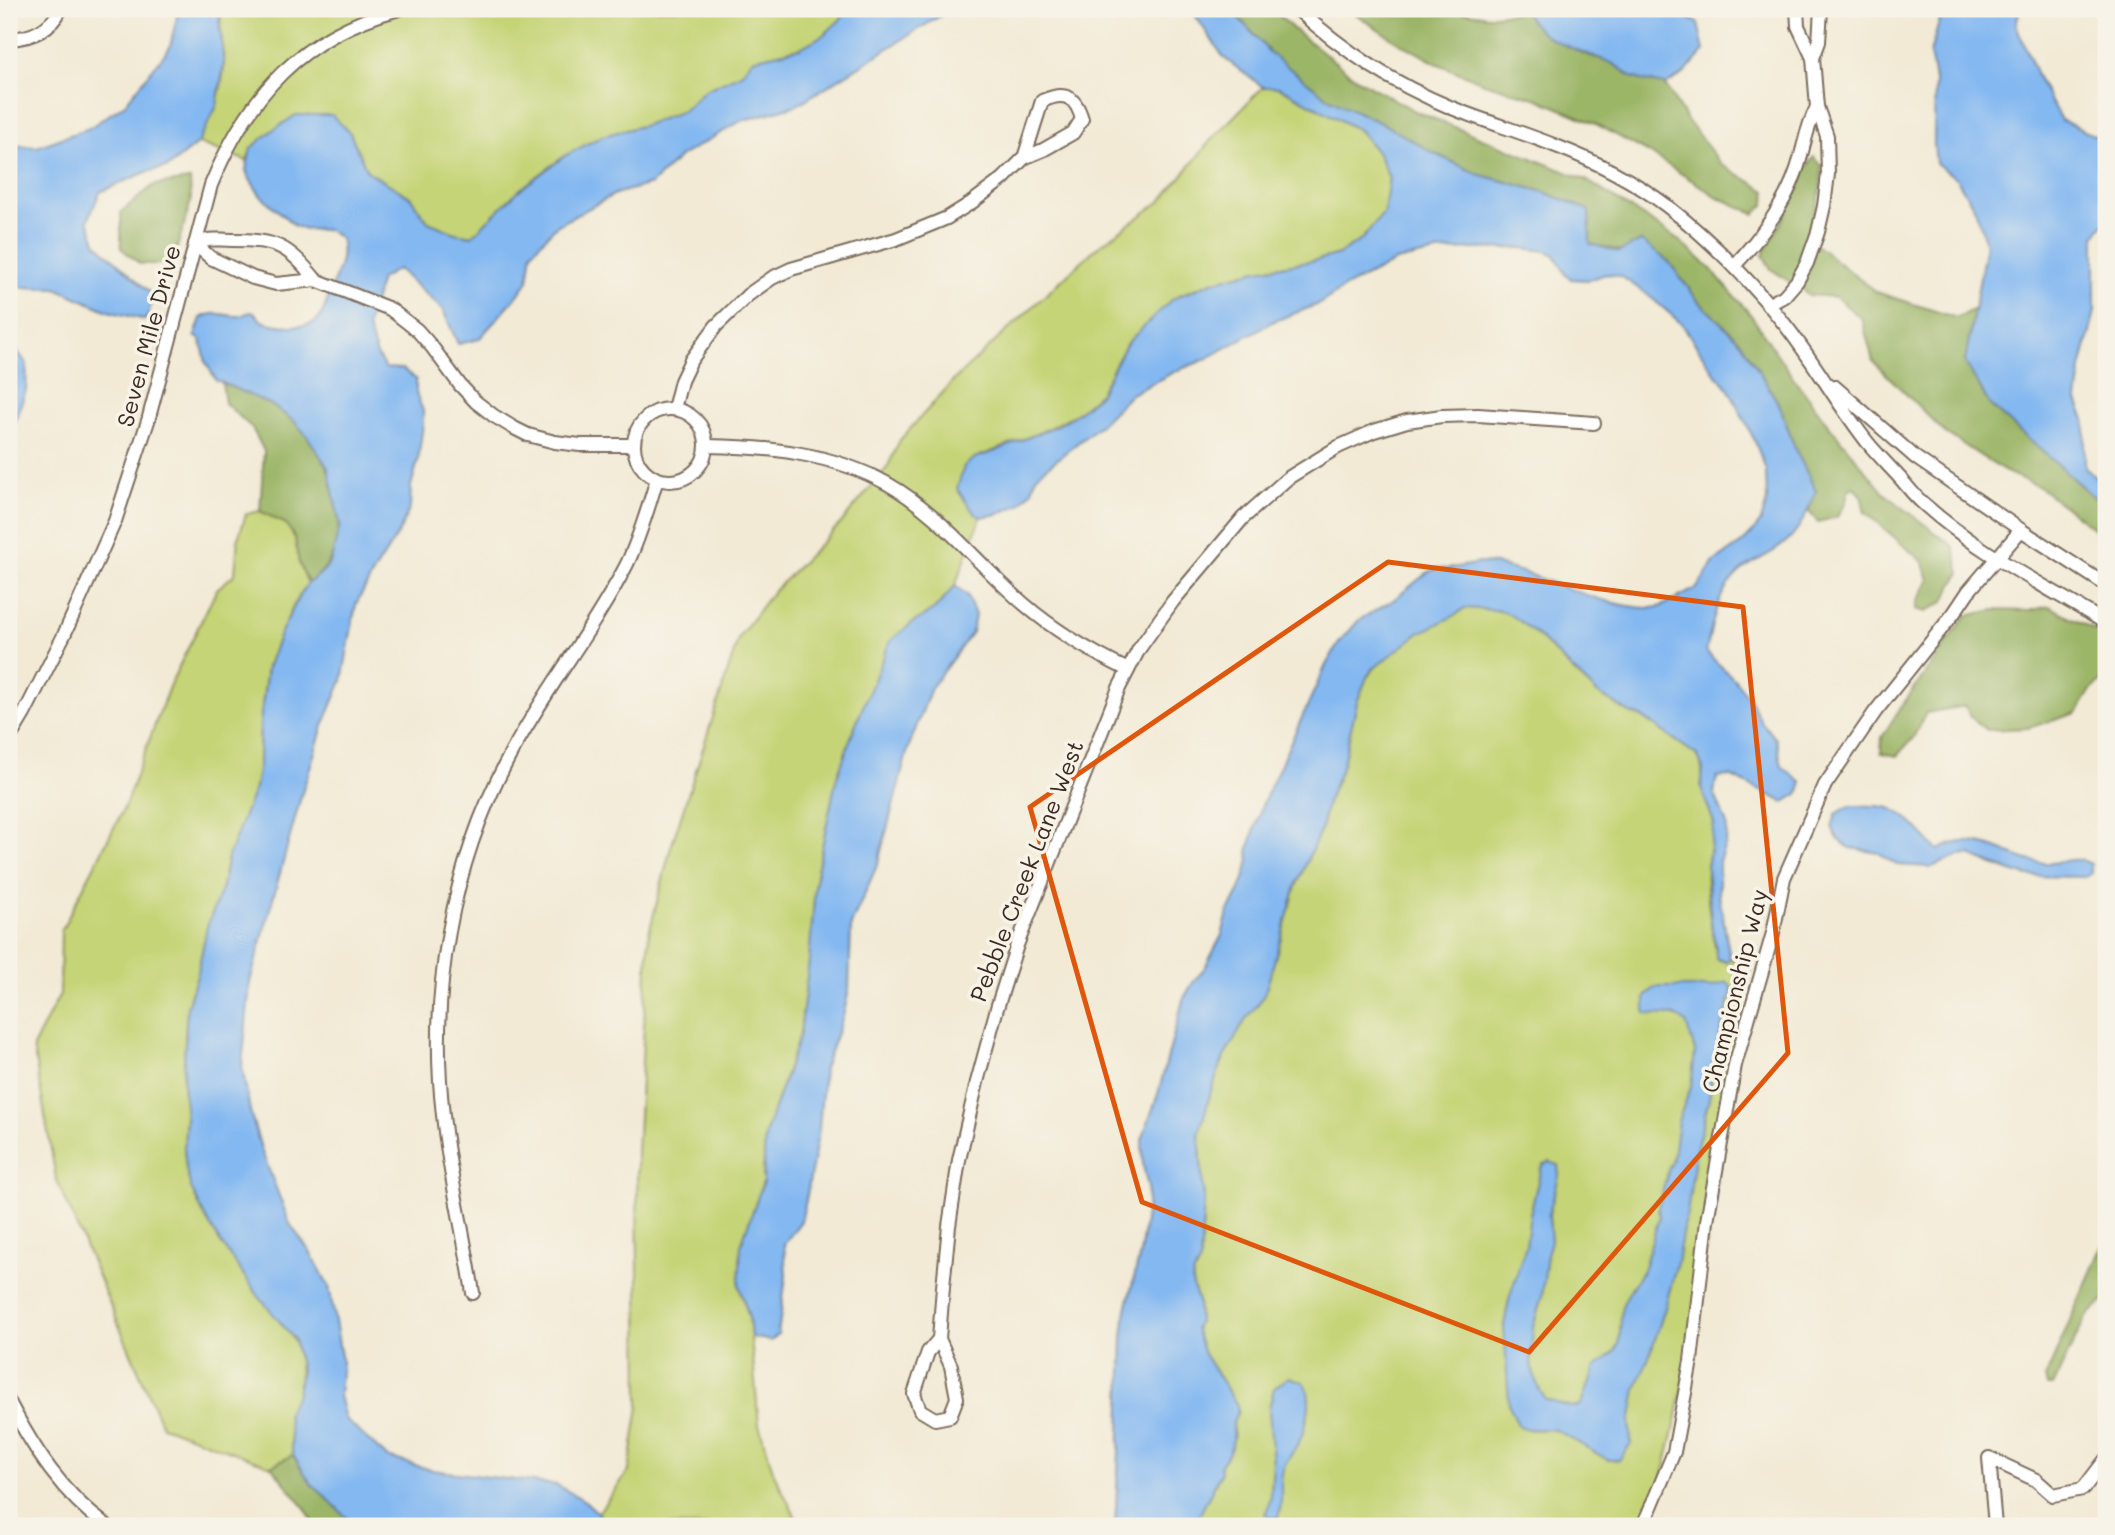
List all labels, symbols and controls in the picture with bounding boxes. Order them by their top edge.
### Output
street label: Seven Mile Drive [109,241,187,430]
street label: Pebble Creek Lane West [962,736,1090,1006]
street label: Championship Way [1694,886,1774,1096]

